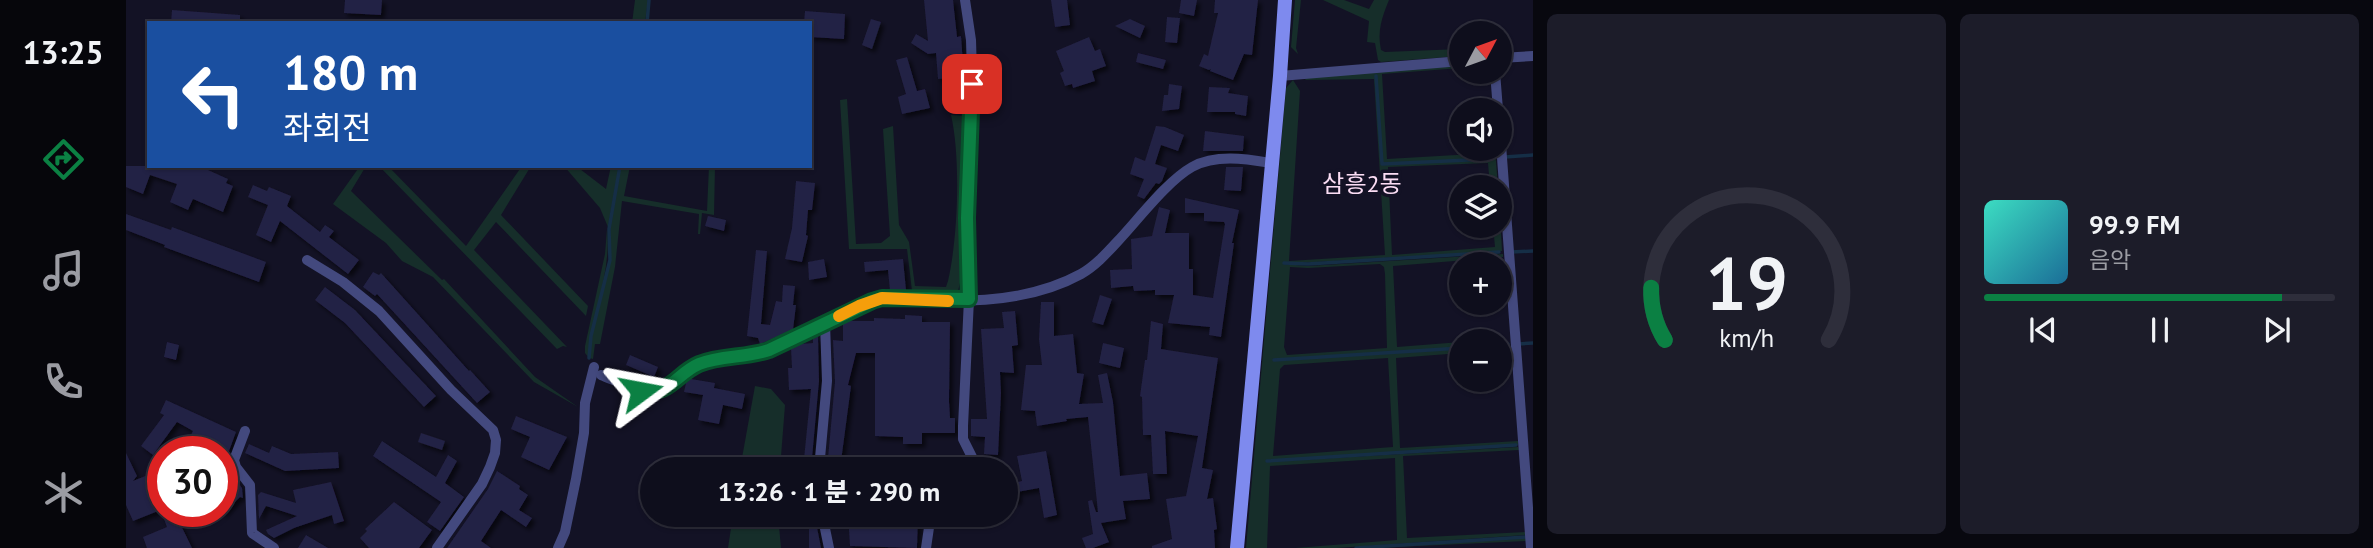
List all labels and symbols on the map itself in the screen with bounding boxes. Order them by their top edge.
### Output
north arrow [1449,21,1512,84]
pin [942,54,1002,114]
district label: 삼흥2동 [1322,168,1402,199]
position arrow [604,354,678,428]
speed limit sign: 30 [147,436,238,527]

